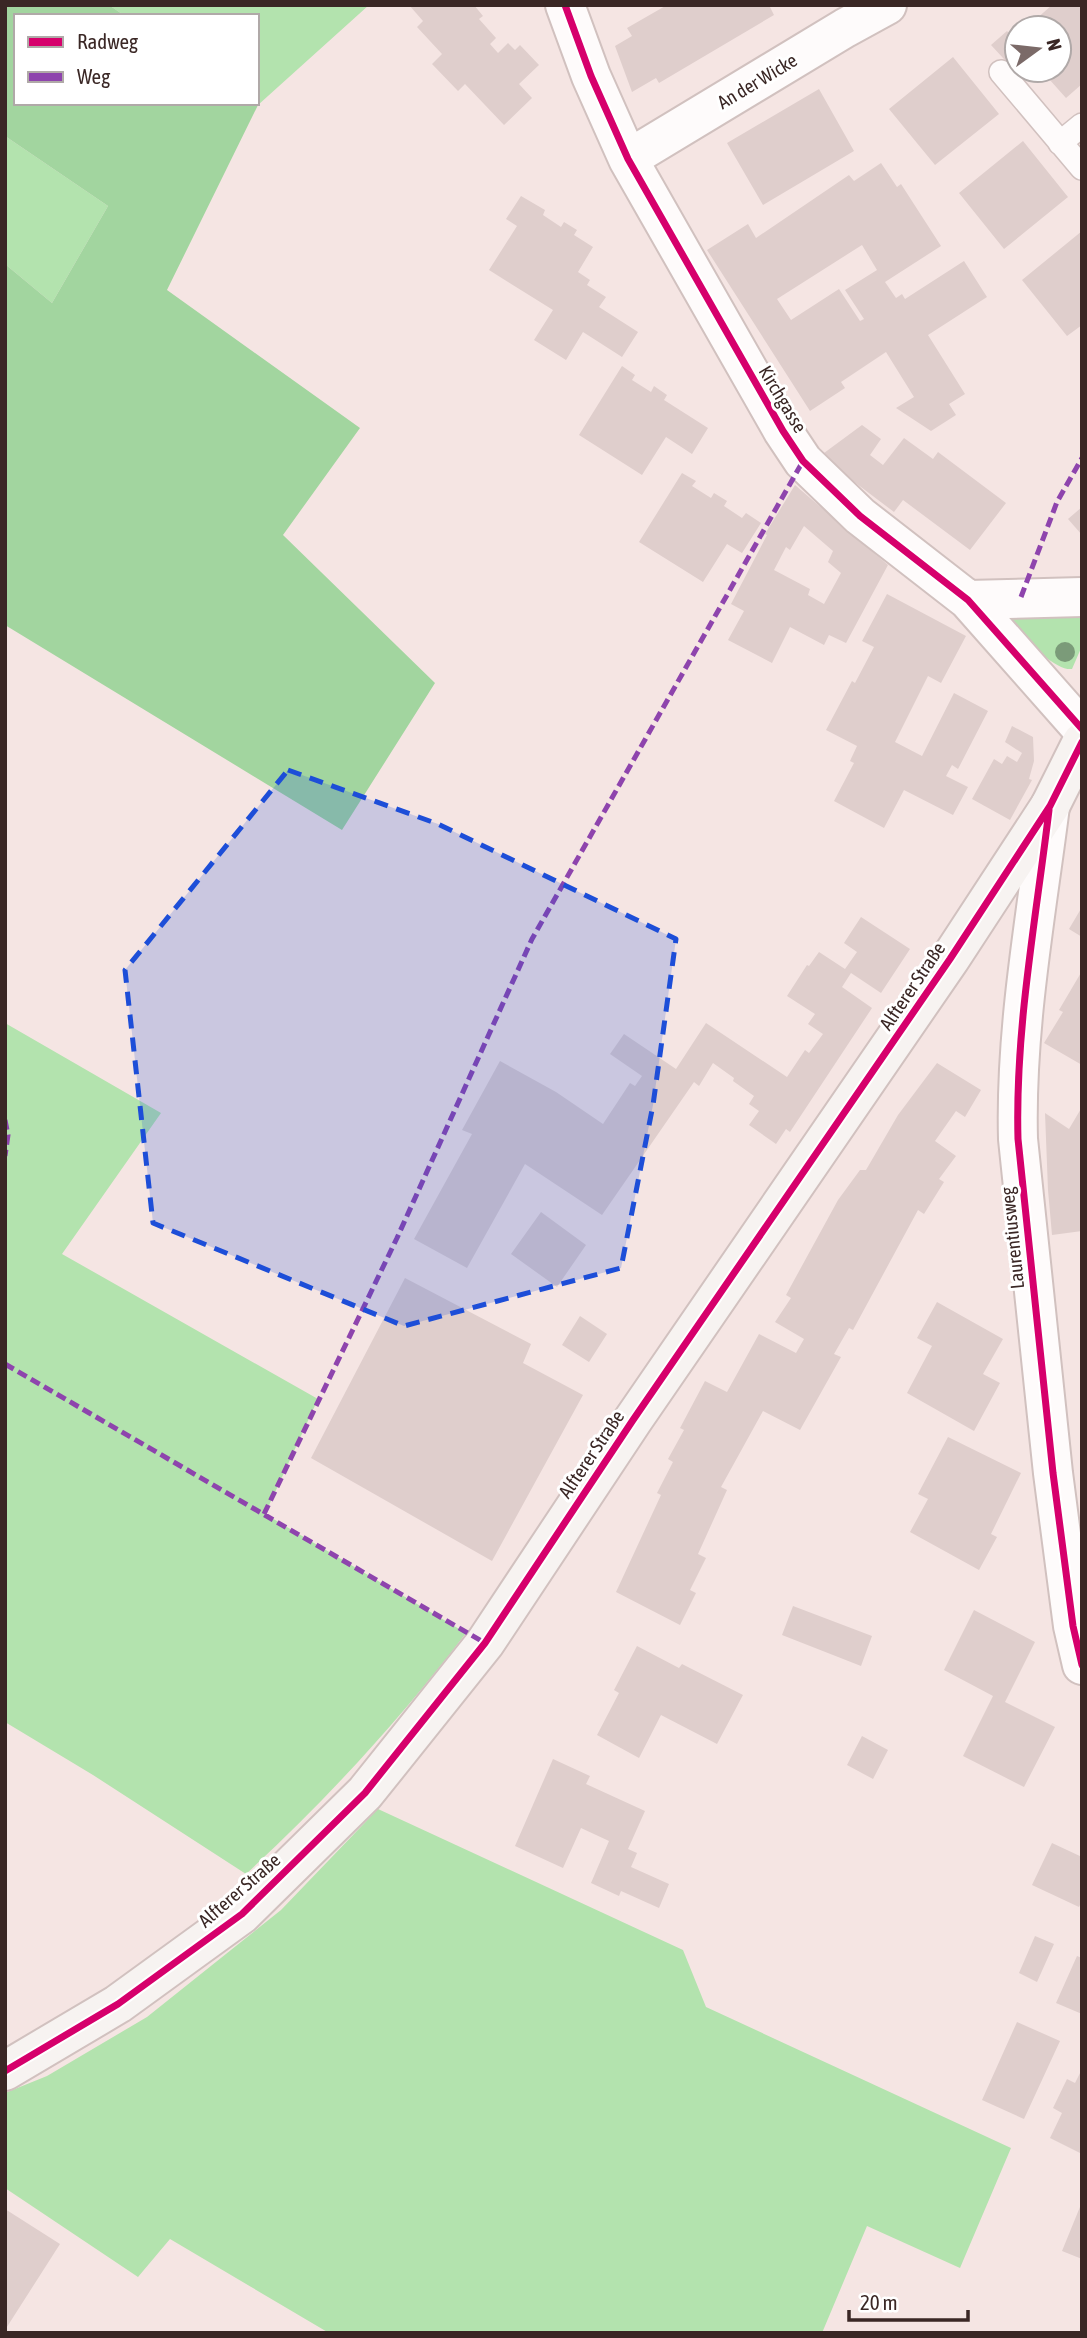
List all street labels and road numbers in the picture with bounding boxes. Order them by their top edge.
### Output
street label: An der Wicke [713,49,801,113]
street label: Kirchgasse [754,362,812,436]
street label: Alfterer Straße [875,938,949,1034]
street label: Laurentiusweg [996,1185,1028,1290]
street label: Alfterer Straße [554,1406,628,1502]
street label: Alfterer Straße [194,1849,284,1931]

